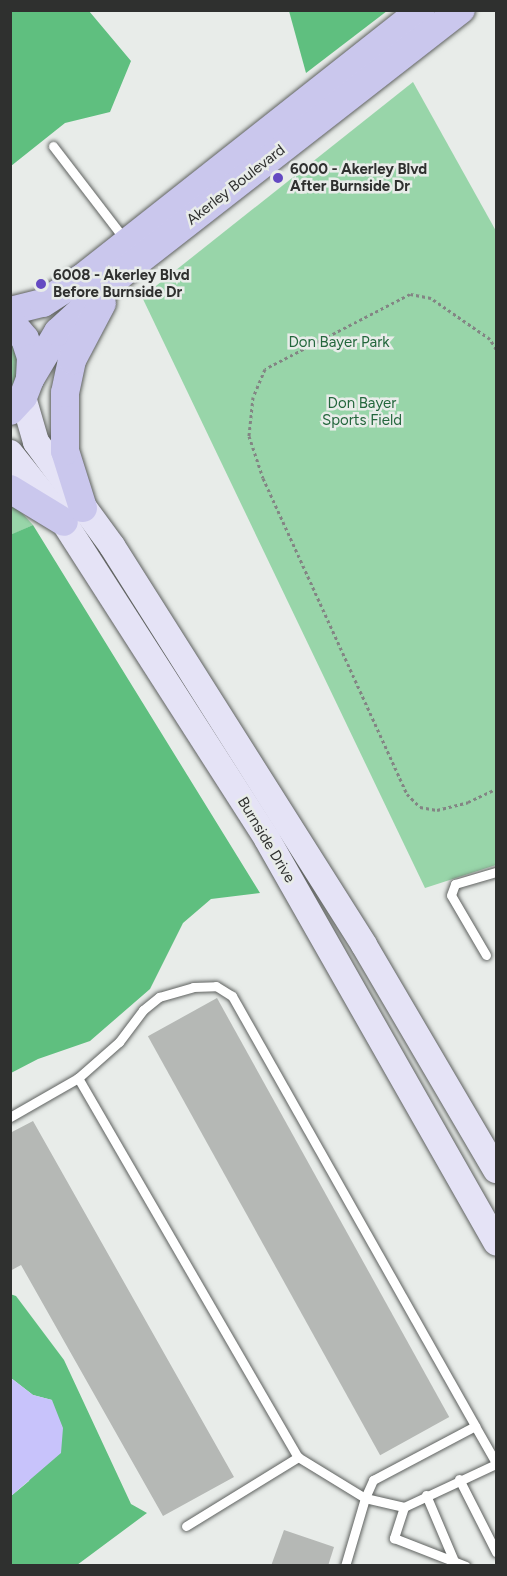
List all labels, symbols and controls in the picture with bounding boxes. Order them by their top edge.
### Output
street label: Akerley Boulevard [183,141,289,229]
place label: 6000 - Akerley Blvd After Burnside Dr [290,160,427,195]
marker: 6000 - Akerley Blvd After Burnside Dr [271,171,285,185]
place label: 6008 - Akerley Blvd Before Burnside Dr [53,266,190,301]
marker: 6008 - Akerley Blvd Before Burnside Dr [34,277,48,291]
park label: Don Bayer Park [288,334,390,352]
park label: Don Bayer Sports Field [322,394,402,429]
street label: Burnside Drive [233,794,299,886]

